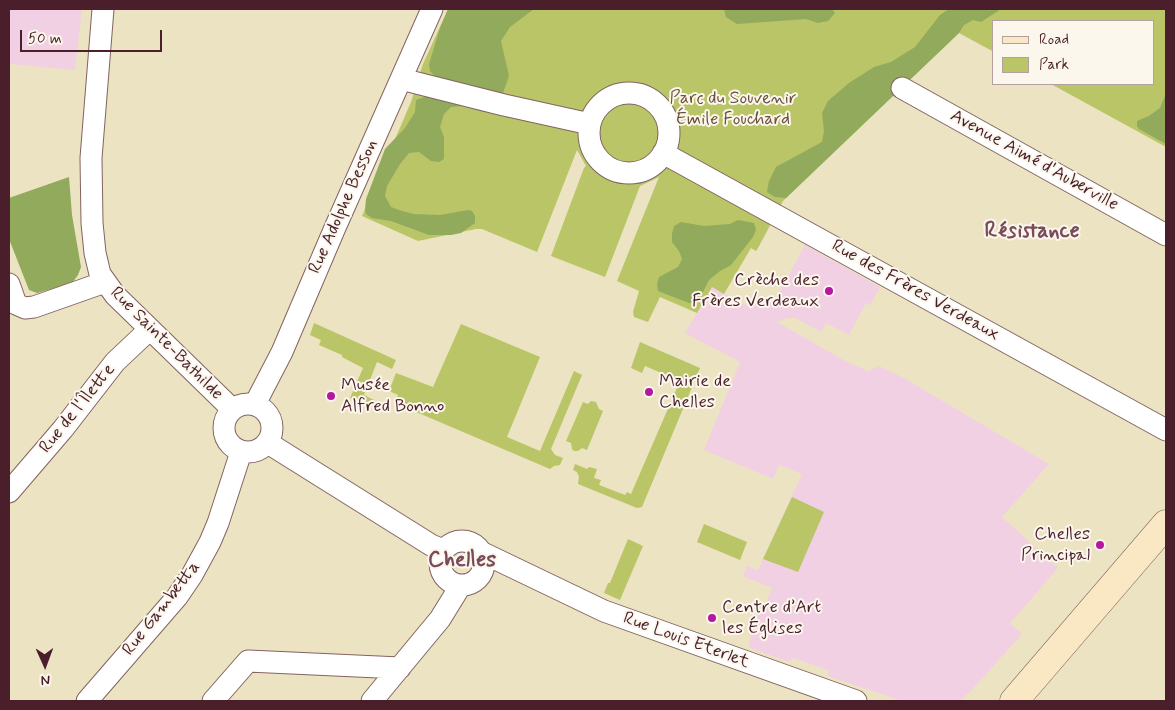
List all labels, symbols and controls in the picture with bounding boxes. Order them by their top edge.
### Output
scale bar [22,20,165,52]
legend [992,20,1155,85]
text: 50 m [28,29,62,49]
text: Road [1039,30,1069,50]
text: Park [1039,55,1069,75]
park label: Parc du Souvenir Émile Fouchard [670,88,796,130]
street label: Avenue Aimé d'Auberville [946,106,1122,216]
street label: Rue Adolphe Besson [305,137,383,277]
district label: Résistance [984,219,1080,245]
street label: Rue des Frères Verdeaux [827,236,1003,346]
place label: Crèche des Frères Verdeaux [692,270,819,312]
street label: Rue Sainte-Bathilde [105,283,227,405]
marker: Crèche des Frères Verdeaux [823,285,835,297]
street label: Rue de l'Îlette [35,360,121,458]
place label: Mairie de Chelles [659,371,731,414]
place label: Musée Alfred Bonno [341,375,444,418]
marker: Mairie de Chelles [643,386,655,398]
marker: Musée Alfred Bonno [325,390,337,402]
place label: Chelles Principal [1021,524,1090,566]
marker: Chelles Principal [1094,539,1106,551]
district label: Chelles [428,548,496,574]
street label: Rue Gambetta [118,557,206,661]
place label: Centre d’Art les Églises [722,597,821,640]
street label: Rue Louis Eterlet [620,608,752,674]
marker: Centre d’Art les Églises [706,612,718,624]
north arrow [20,640,70,690]
text: N [41,671,51,689]

